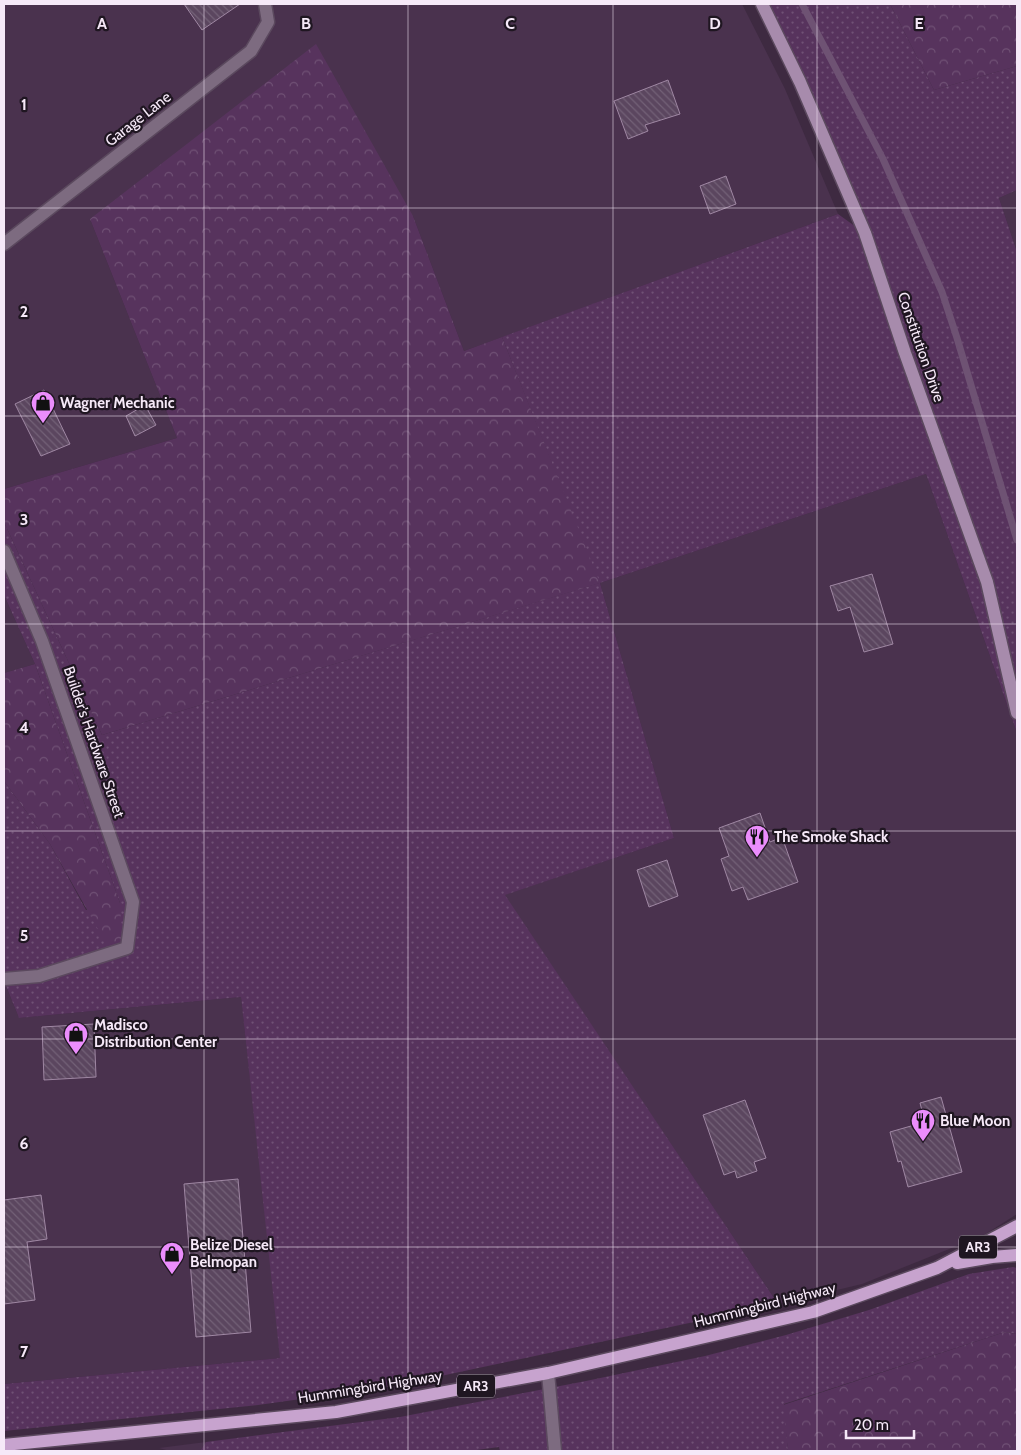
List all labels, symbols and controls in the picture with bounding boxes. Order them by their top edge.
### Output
text: A [97,14,107,33]
text: B [301,14,311,33]
text: C [505,14,515,33]
text: D [709,14,721,33]
text: E [914,14,924,33]
street label: Garage Lane [102,88,175,150]
text: 1 [21,95,27,114]
street label: Constitution Drive [894,290,948,405]
text: 2 [20,302,28,321]
shop icon: Wagner Mechanic [30,390,56,424]
place label: Wagner Mechanic [60,394,175,412]
text: 3 [20,510,28,529]
street label: Builder's Hardware Street [60,664,128,820]
text: 4 [19,718,29,737]
restaurant icon: The Smoke Shack [744,824,770,858]
place label: The Smoke Shack [774,828,889,846]
text: 5 [20,926,28,945]
place label: Madisco Distribution Center [94,1016,217,1051]
shop icon: Madisco Distribution Center [63,1021,89,1055]
restaurant icon: Blue Moon [910,1108,936,1142]
place label: Blue Moon [940,1112,1010,1130]
text: 6 [20,1134,29,1153]
place label: Belize Diesel Belmopan [190,1236,273,1271]
road number: AR3 [959,1236,997,1258]
shop icon: Belize Diesel Belmopan [159,1241,185,1275]
street label: Hummingbird Highway [692,1279,838,1331]
text: 7 [20,1342,29,1361]
street label: Hummingbird Highway [297,1367,444,1407]
road number: AR3 [457,1374,495,1398]
scale bar [846,1408,914,1440]
text: 20 m [854,1416,889,1434]

